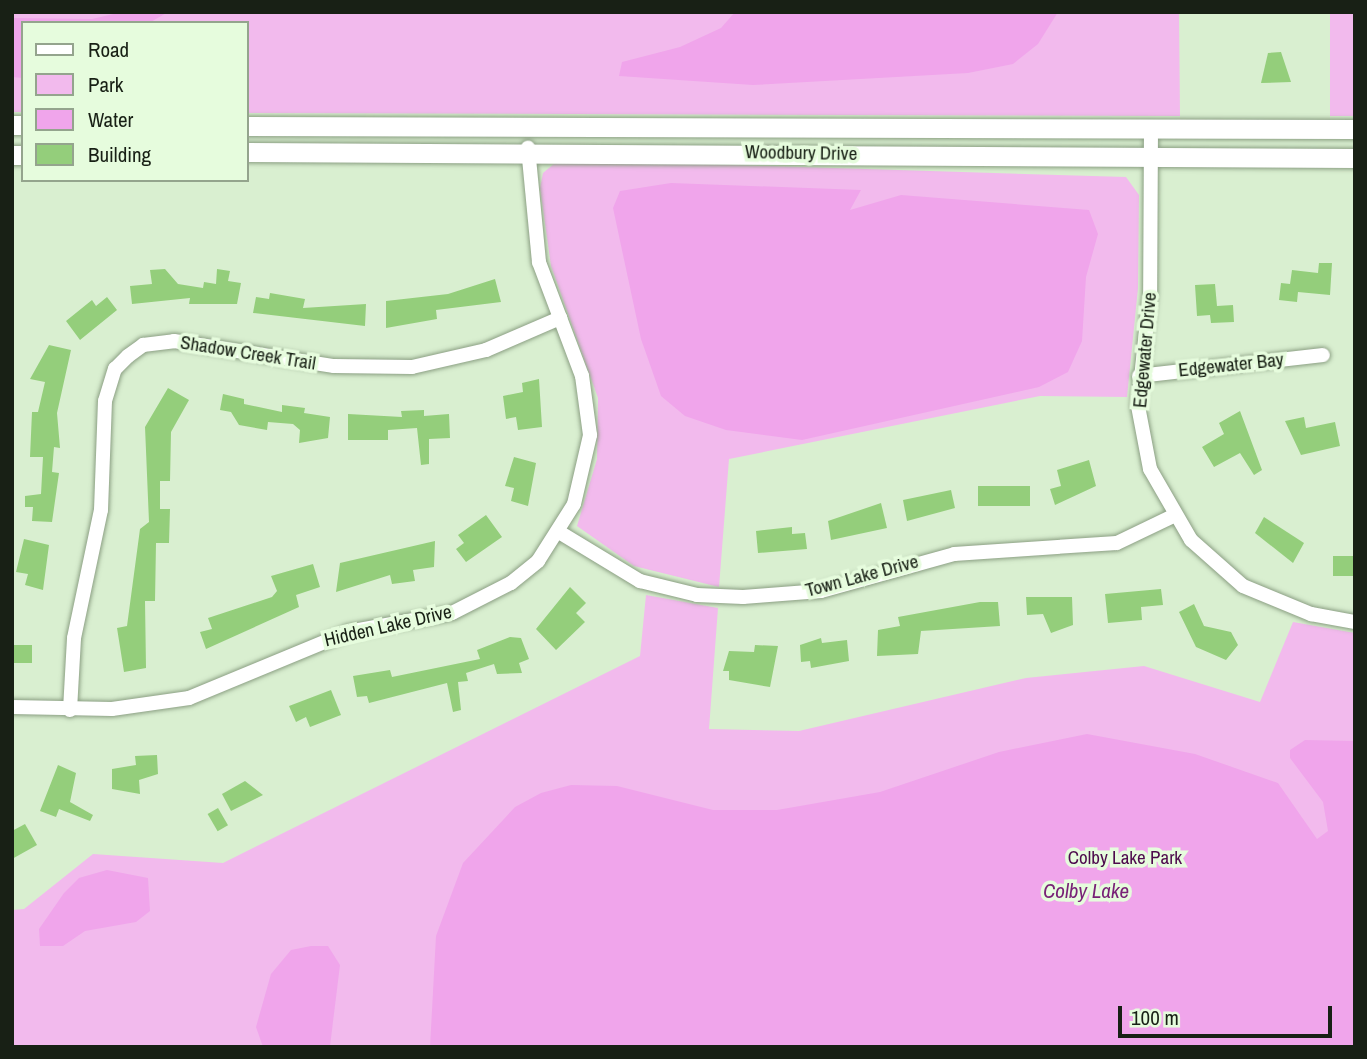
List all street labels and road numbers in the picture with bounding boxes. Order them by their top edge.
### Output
street label: Woodbury Drive [745,141,857,165]
street label: Edgewater Drive [1129,291,1161,409]
street label: Shadow Creek Trail [179,331,317,375]
street label: Edgewater Bay [1177,348,1285,382]
street label: Town Lake Drive [803,550,921,602]
street label: Hidden Lake Drive [322,600,454,652]

